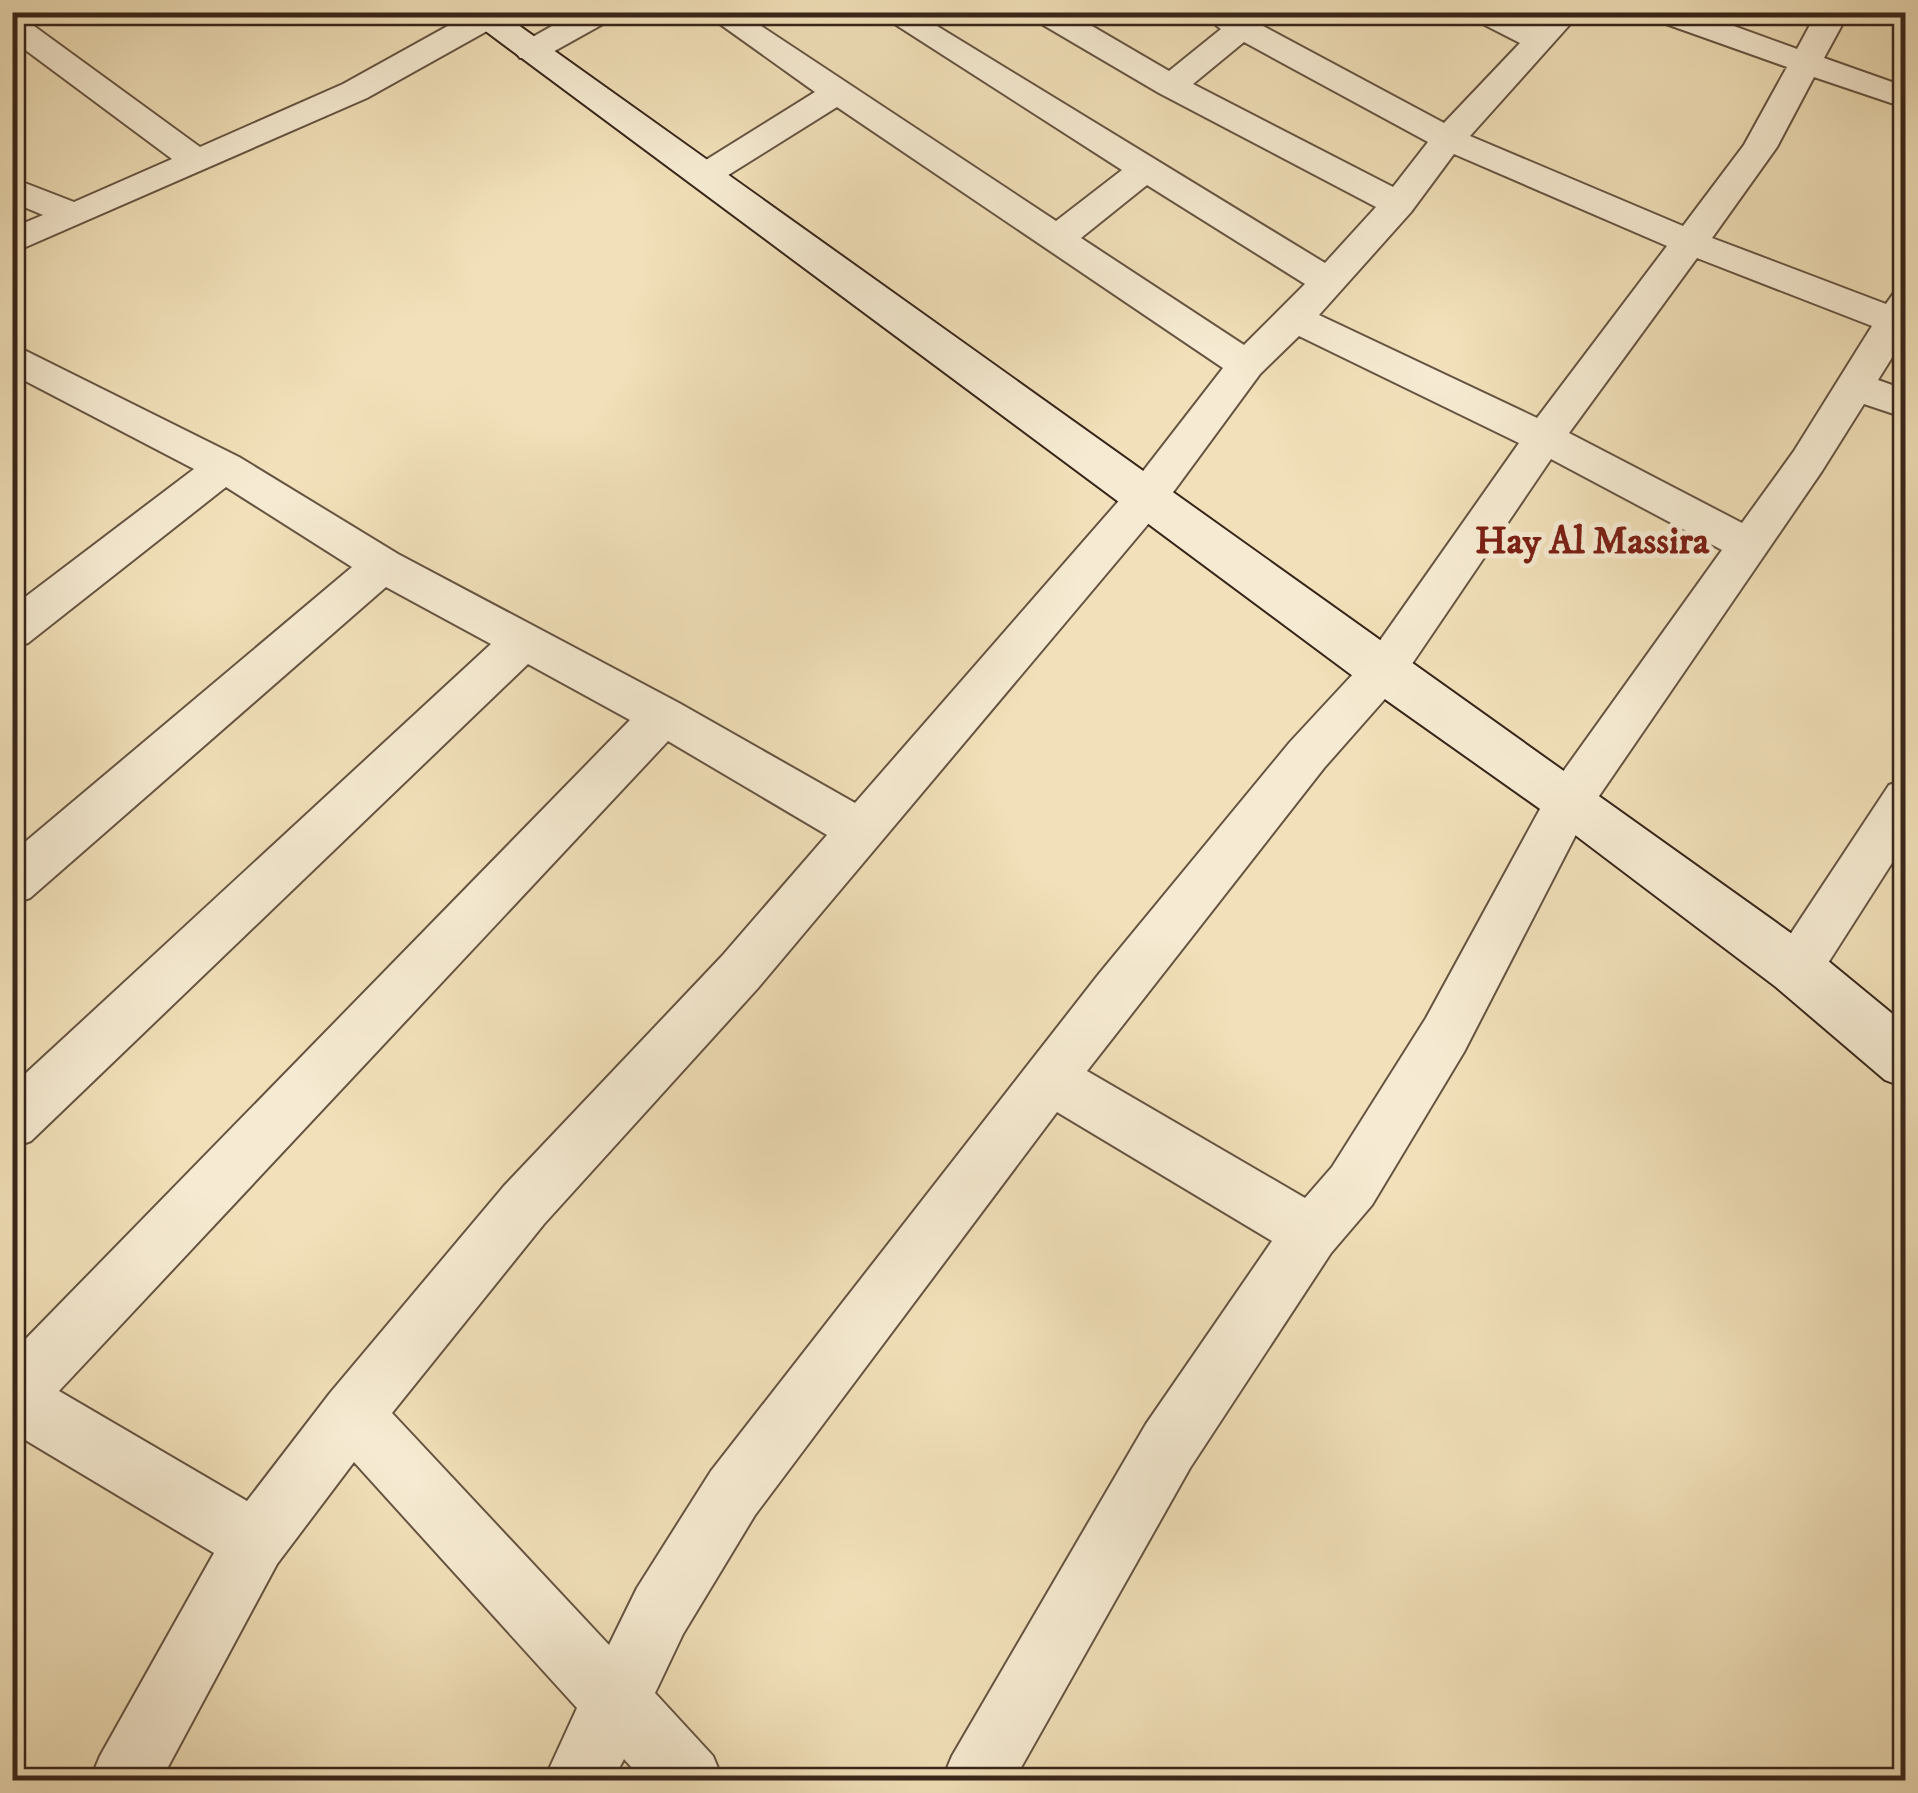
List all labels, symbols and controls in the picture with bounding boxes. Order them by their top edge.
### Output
district label: Hay Al Massira [1475,518,1710,566]

